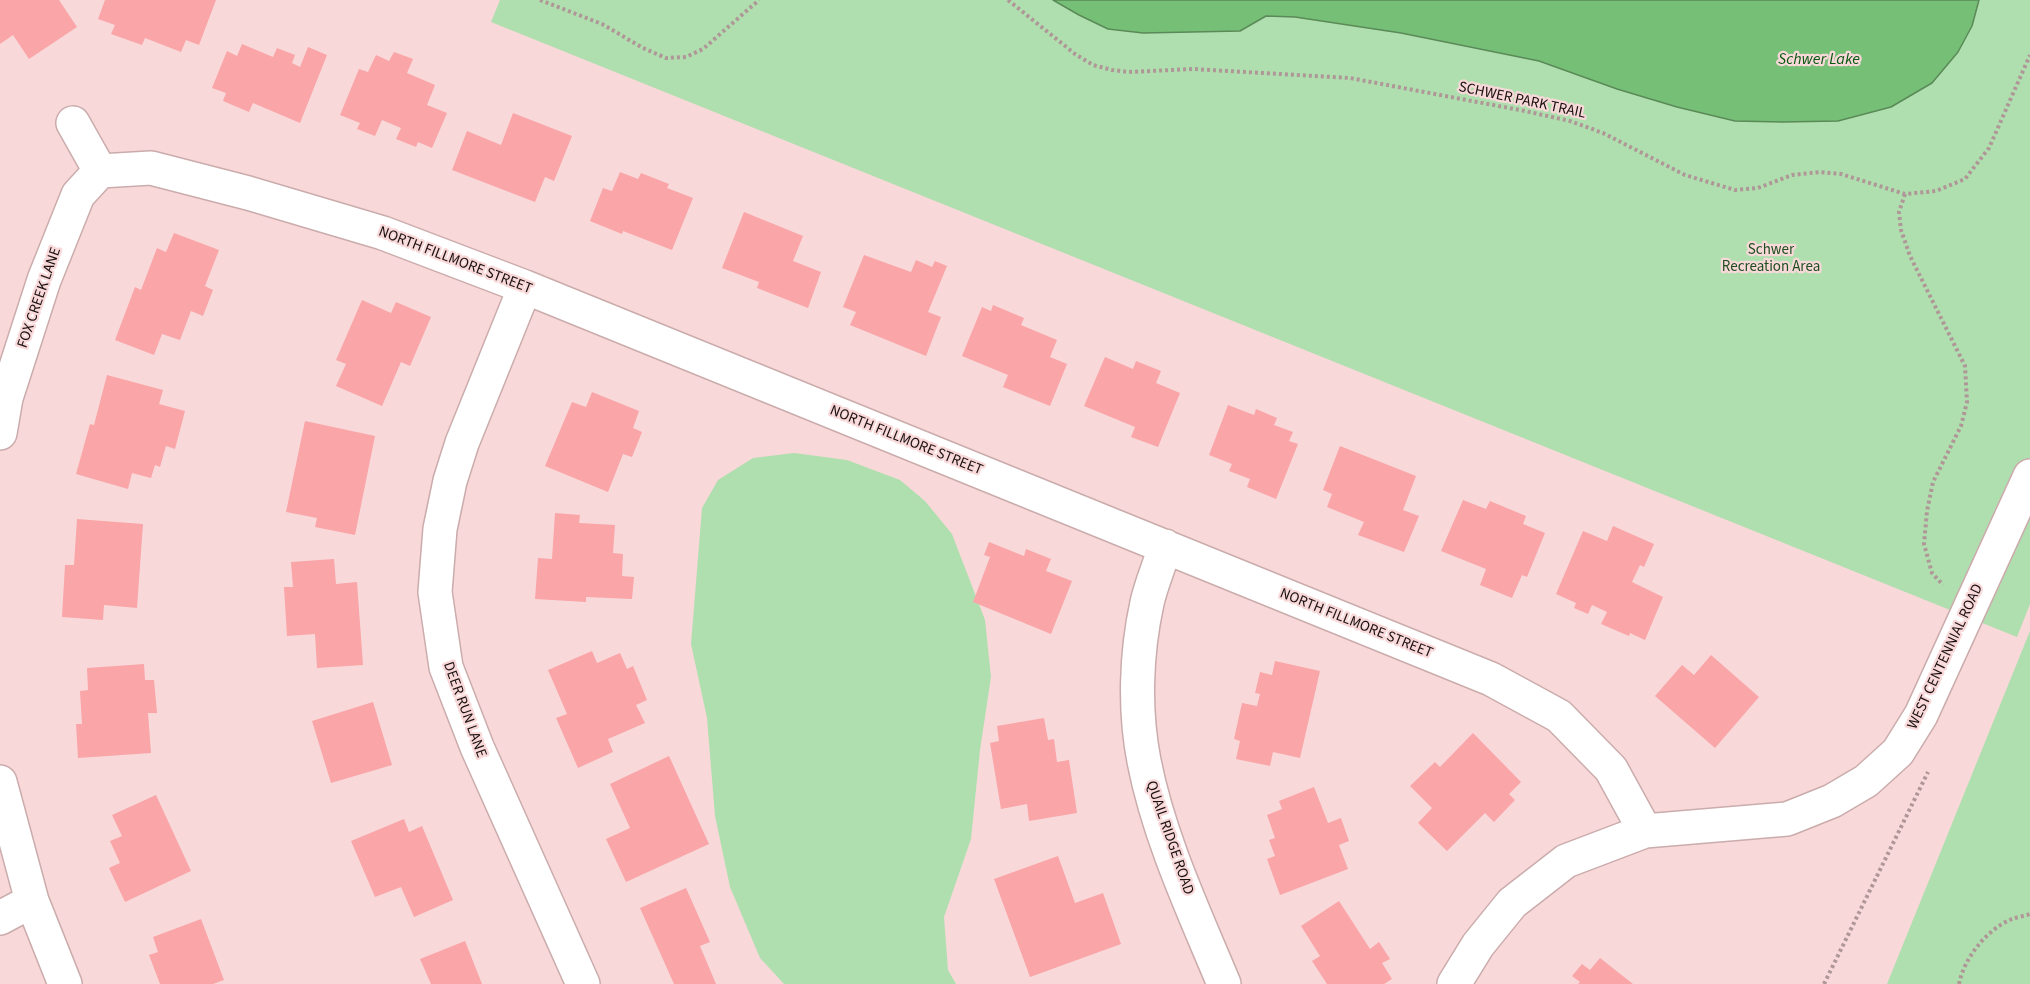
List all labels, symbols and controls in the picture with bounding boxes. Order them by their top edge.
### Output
water label: Schwer Lake [1778,50,1860,70]
street label: SCHWER PARK TRAIL [1457,79,1587,123]
street label: NORTH FILLMORE STREET [376,223,534,299]
park label: Schwer Recreation Area [1722,242,1820,277]
street label: FOX CREEK LANE [14,245,66,351]
street label: NORTH FILLMORE STREET [827,402,985,480]
street label: WEST CENTENNIAL ROAD [1904,582,1988,732]
street label: NORTH FILLMORE STREET [1277,585,1435,663]
street label: DEER RUN LANE [438,660,490,760]
street label: QUAIL RIDGE ROAD [1141,779,1197,897]

